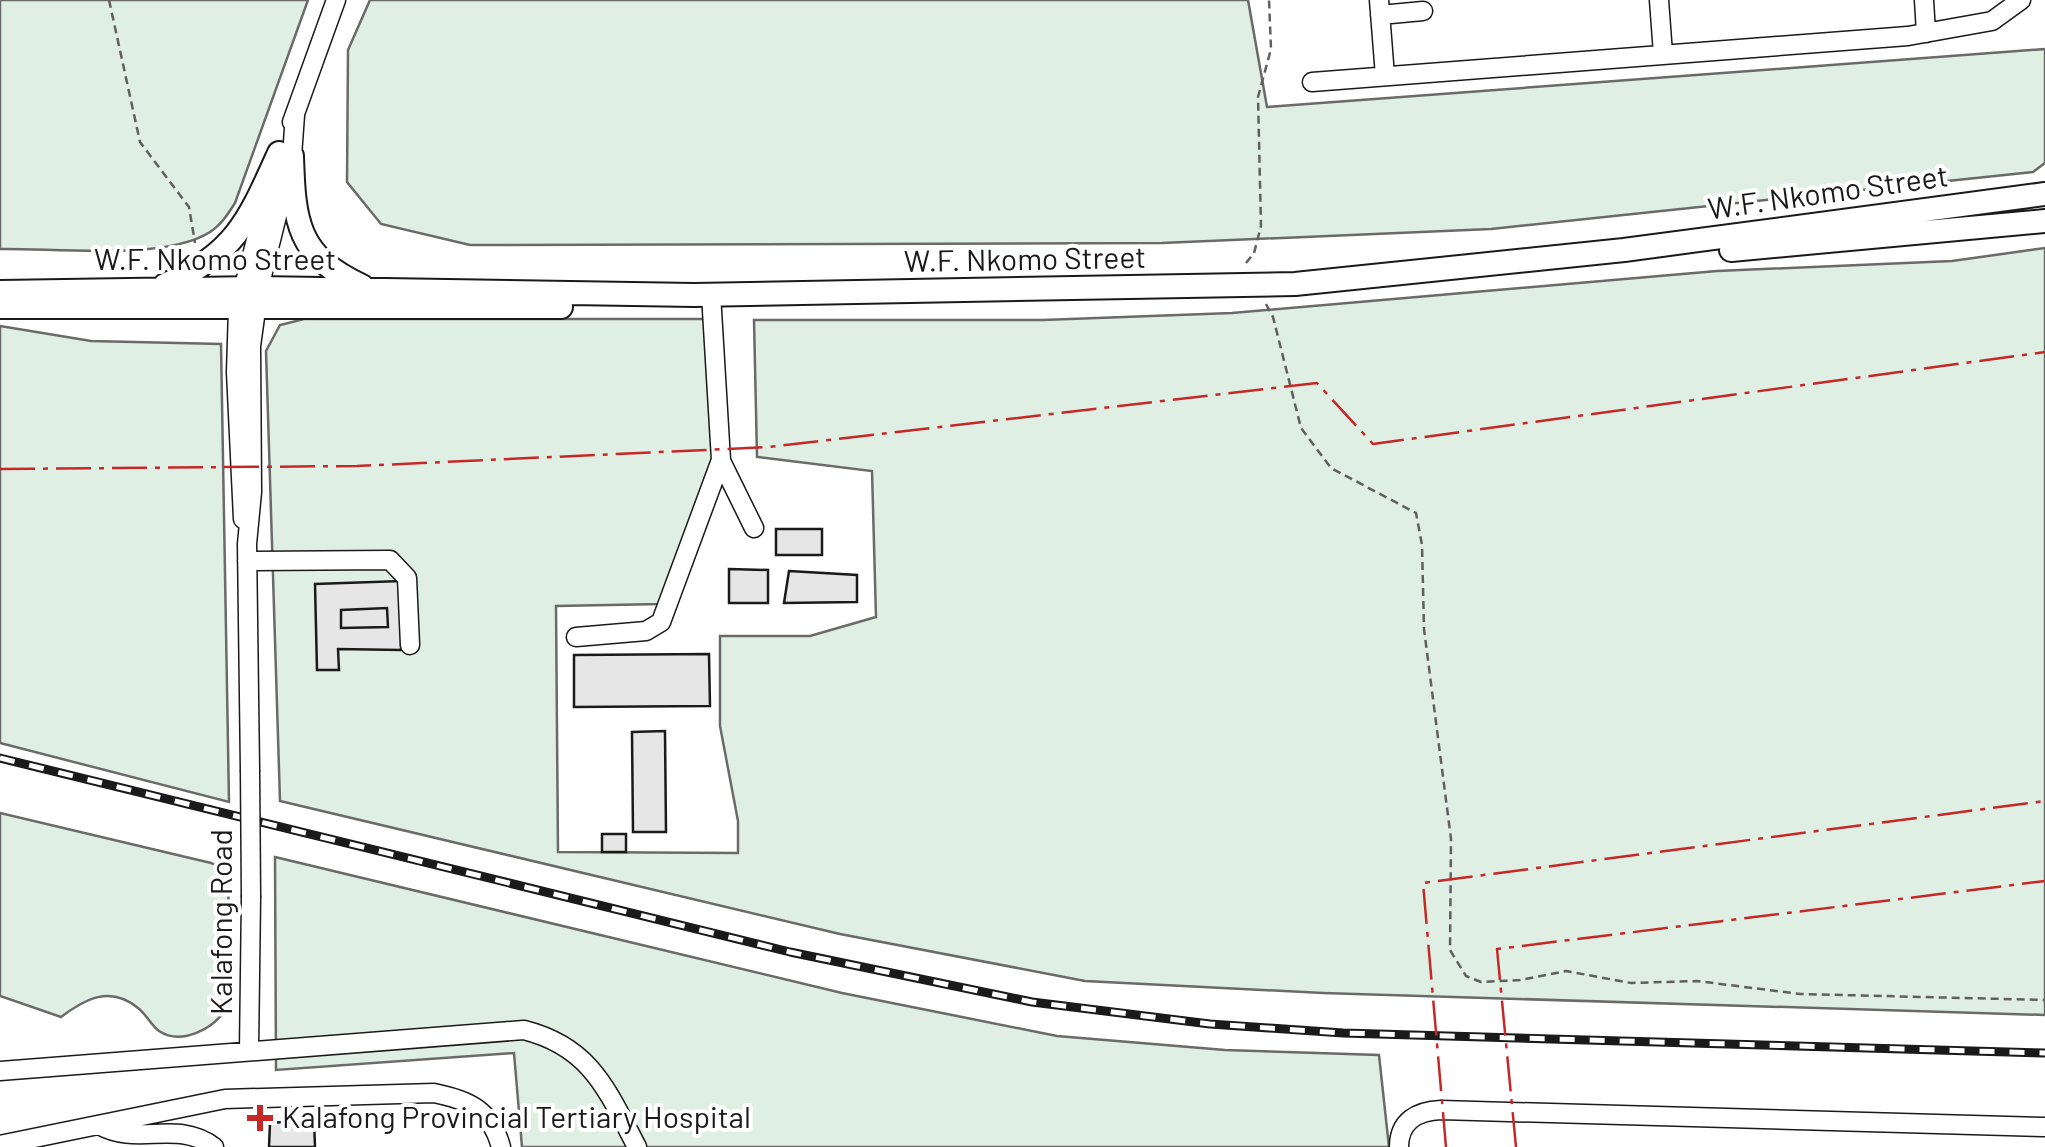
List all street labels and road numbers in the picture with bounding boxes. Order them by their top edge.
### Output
street label: W.F. Nkomo Street [1705,156,1950,226]
street label: W.F. Nkomo Street [904,238,1146,278]
street label: W.F. Nkomo Street [94,240,336,276]
street label: Kalafong Road [202,829,238,1015]

